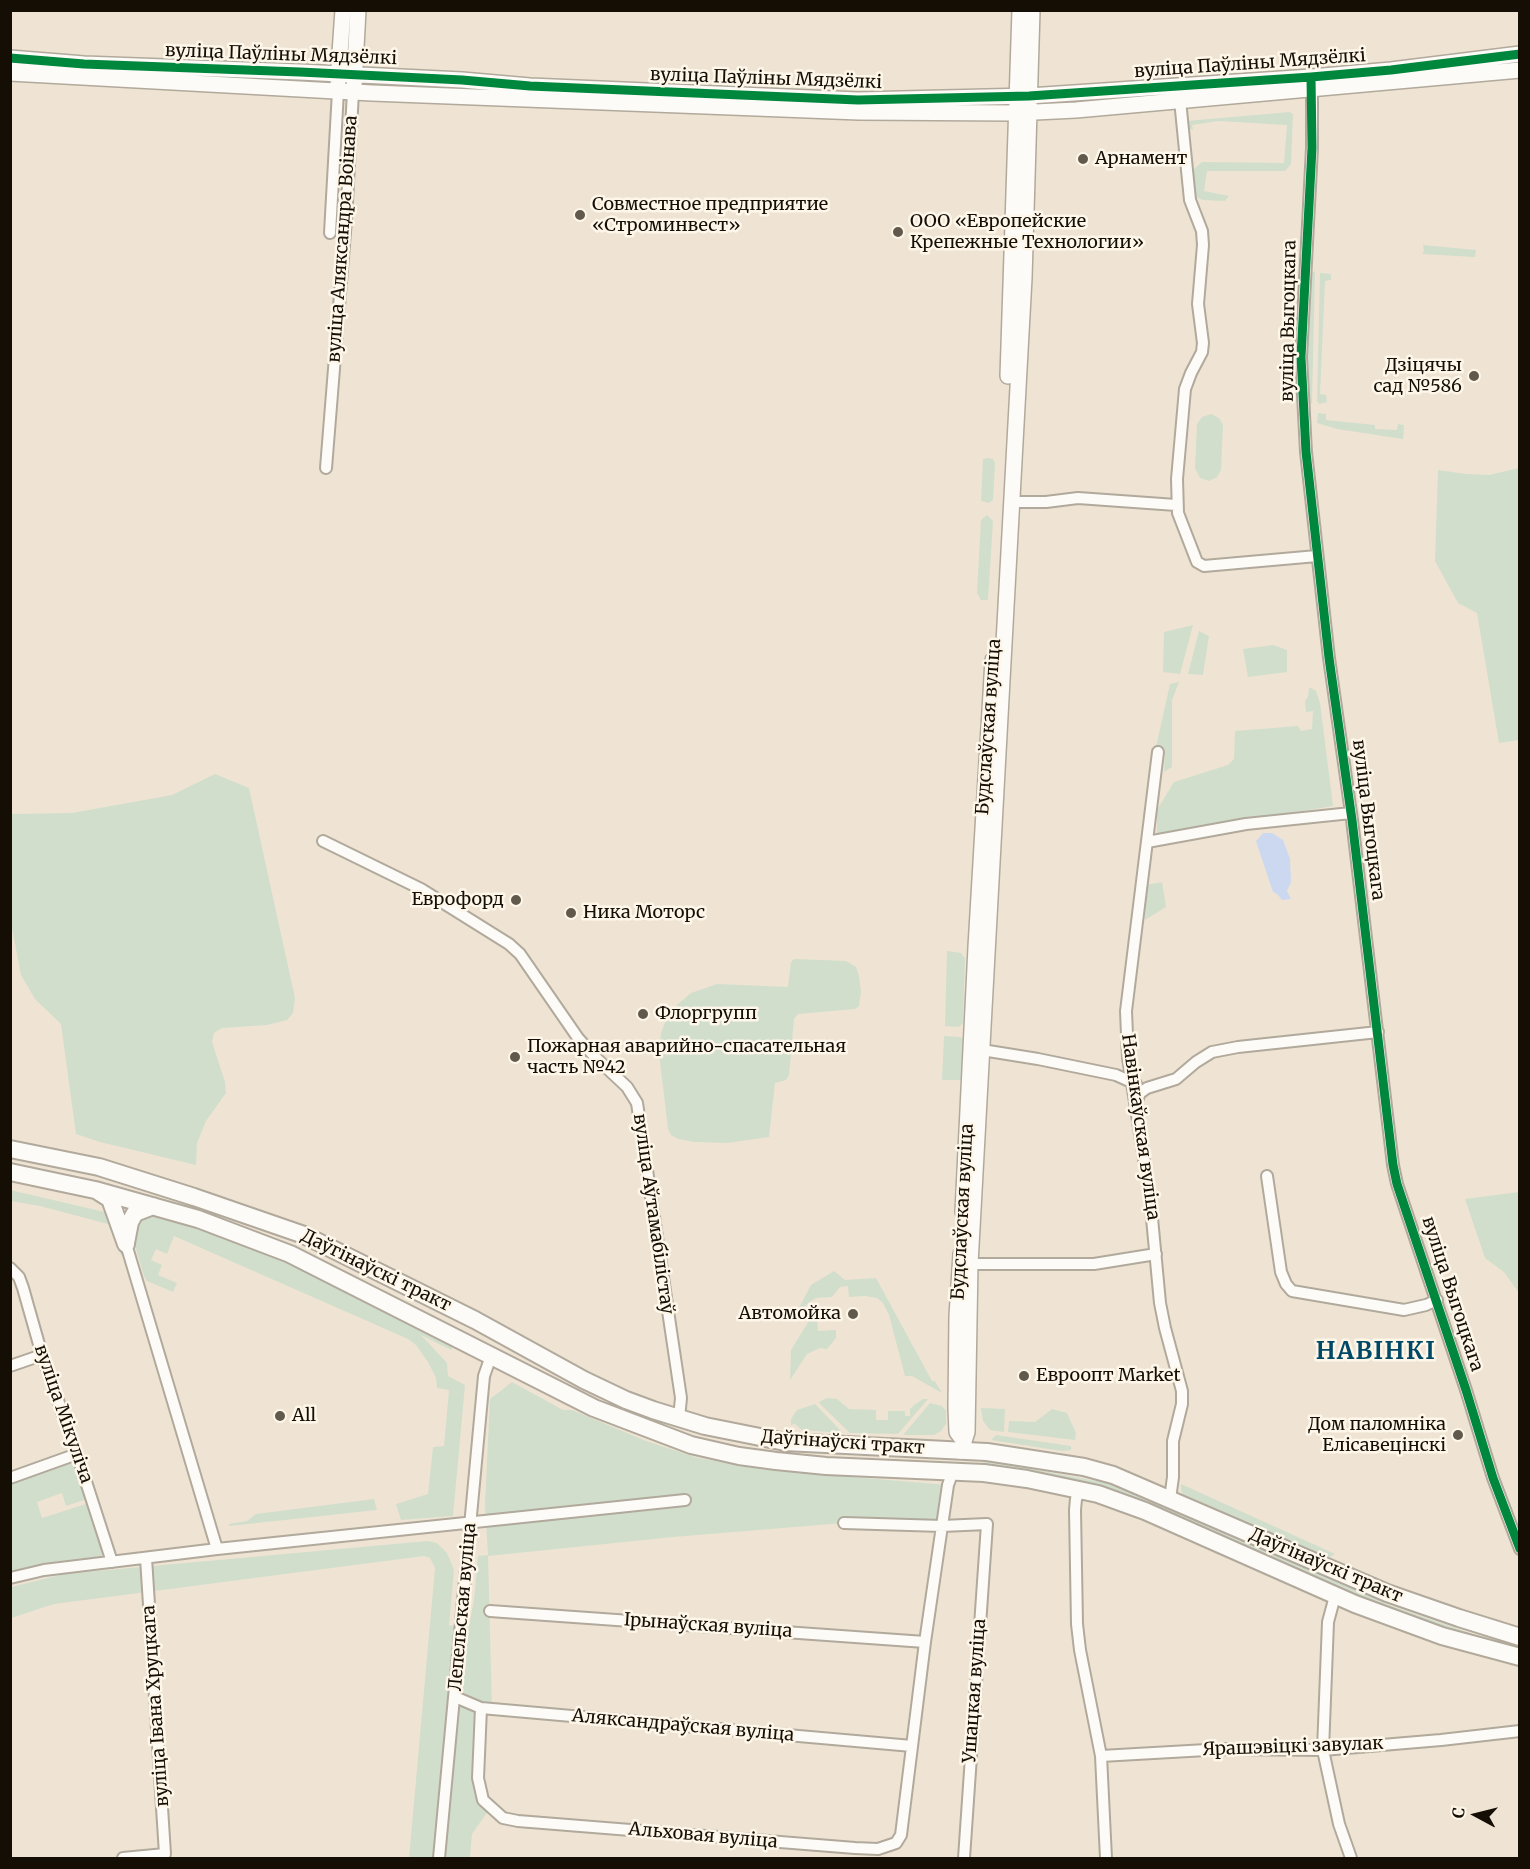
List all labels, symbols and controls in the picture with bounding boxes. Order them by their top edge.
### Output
street label: вуліца Паўліны Мядзёлкі [165,40,397,70]
street label: вуліца Паўліны Мядзёлкі [1133,45,1367,83]
street label: вуліца Паўліны Мядзёлкі [650,64,882,94]
street label: вуліца Аляксандра Воінава [324,115,362,363]
place label: Арнамент [1095,148,1187,170]
marker: Арнамент [1076,152,1090,166]
place label: Совместное предприятие «Строминвест» [592,194,828,236]
marker: Совместное предприятие «Строминвест» [573,208,587,222]
place label: ООО «Европейские Крепежные Технологии» [910,211,1144,254]
marker: ООО «Европейские Крепежные Технологии» [891,225,905,239]
street label: вуліца Выгоцкага [1277,240,1301,402]
place label: Дзіцячы сад №586 [1373,355,1462,398]
marker: Дзіцячы сад №586 [1467,369,1481,383]
street label: Будслаўская вуліца [972,638,1006,816]
street label: вуліца Выгоцкага [1347,738,1389,902]
place label: Еврофорд [411,889,504,911]
marker: Еврофорд [509,893,523,907]
place label: Ника Моторс [583,902,705,924]
marker: Ника Моторс [564,906,578,920]
place label: Флоргрупп [655,1003,757,1025]
marker: Флоргрупп [636,1007,650,1021]
street label: Навінкаўская вуліца [1116,1033,1164,1221]
place label: Пожарная аварийно-спасательная часть №42 [527,1036,846,1078]
marker: Пожарная аварийно-спасательная часть №42 [508,1050,522,1064]
street label: вуліца Аўтамабілістаў [628,1112,678,1316]
street label: Будслаўская вуліца [948,1123,978,1301]
street label: вуліца Выгоцкага [1417,1214,1487,1374]
street label: Даўгінаўскі тракт [298,1225,454,1317]
place label: Автомойка [739,1303,841,1325]
marker: Автомойка [846,1307,860,1321]
district label: НАВІНКІ [1316,1338,1436,1366]
street label: вуліца Мікуліча [29,1342,97,1486]
place label: Евроопт Market [1036,1365,1180,1387]
marker: Евроопт Market [1017,1369,1031,1383]
place label: All [292,1405,316,1427]
marker: All [273,1409,287,1423]
place label: Дом паломніка Елісавецінскі [1308,1414,1446,1456]
street label: Даўгінаўскі тракт [760,1427,926,1459]
marker: Дом паломніка Елісавецінскі [1451,1428,1465,1442]
street label: Лепельская вуліца [445,1522,481,1692]
street label: Даўгінаўскі тракт [1246,1524,1406,1608]
street label: вуліца Івана Хруцкага [138,1604,174,1808]
street label: Ірынаўская вуліца [623,1609,793,1643]
street label: Ушацкая вуліца [959,1618,991,1764]
street label: Аляксандраўская вуліца [571,1706,795,1746]
street label: Ярашэвіцкі завулак [1202,1733,1384,1761]
north arrow [1446,1785,1506,1845]
text: С [1448,1806,1469,1819]
street label: Альховая вуліца [628,1819,778,1853]

